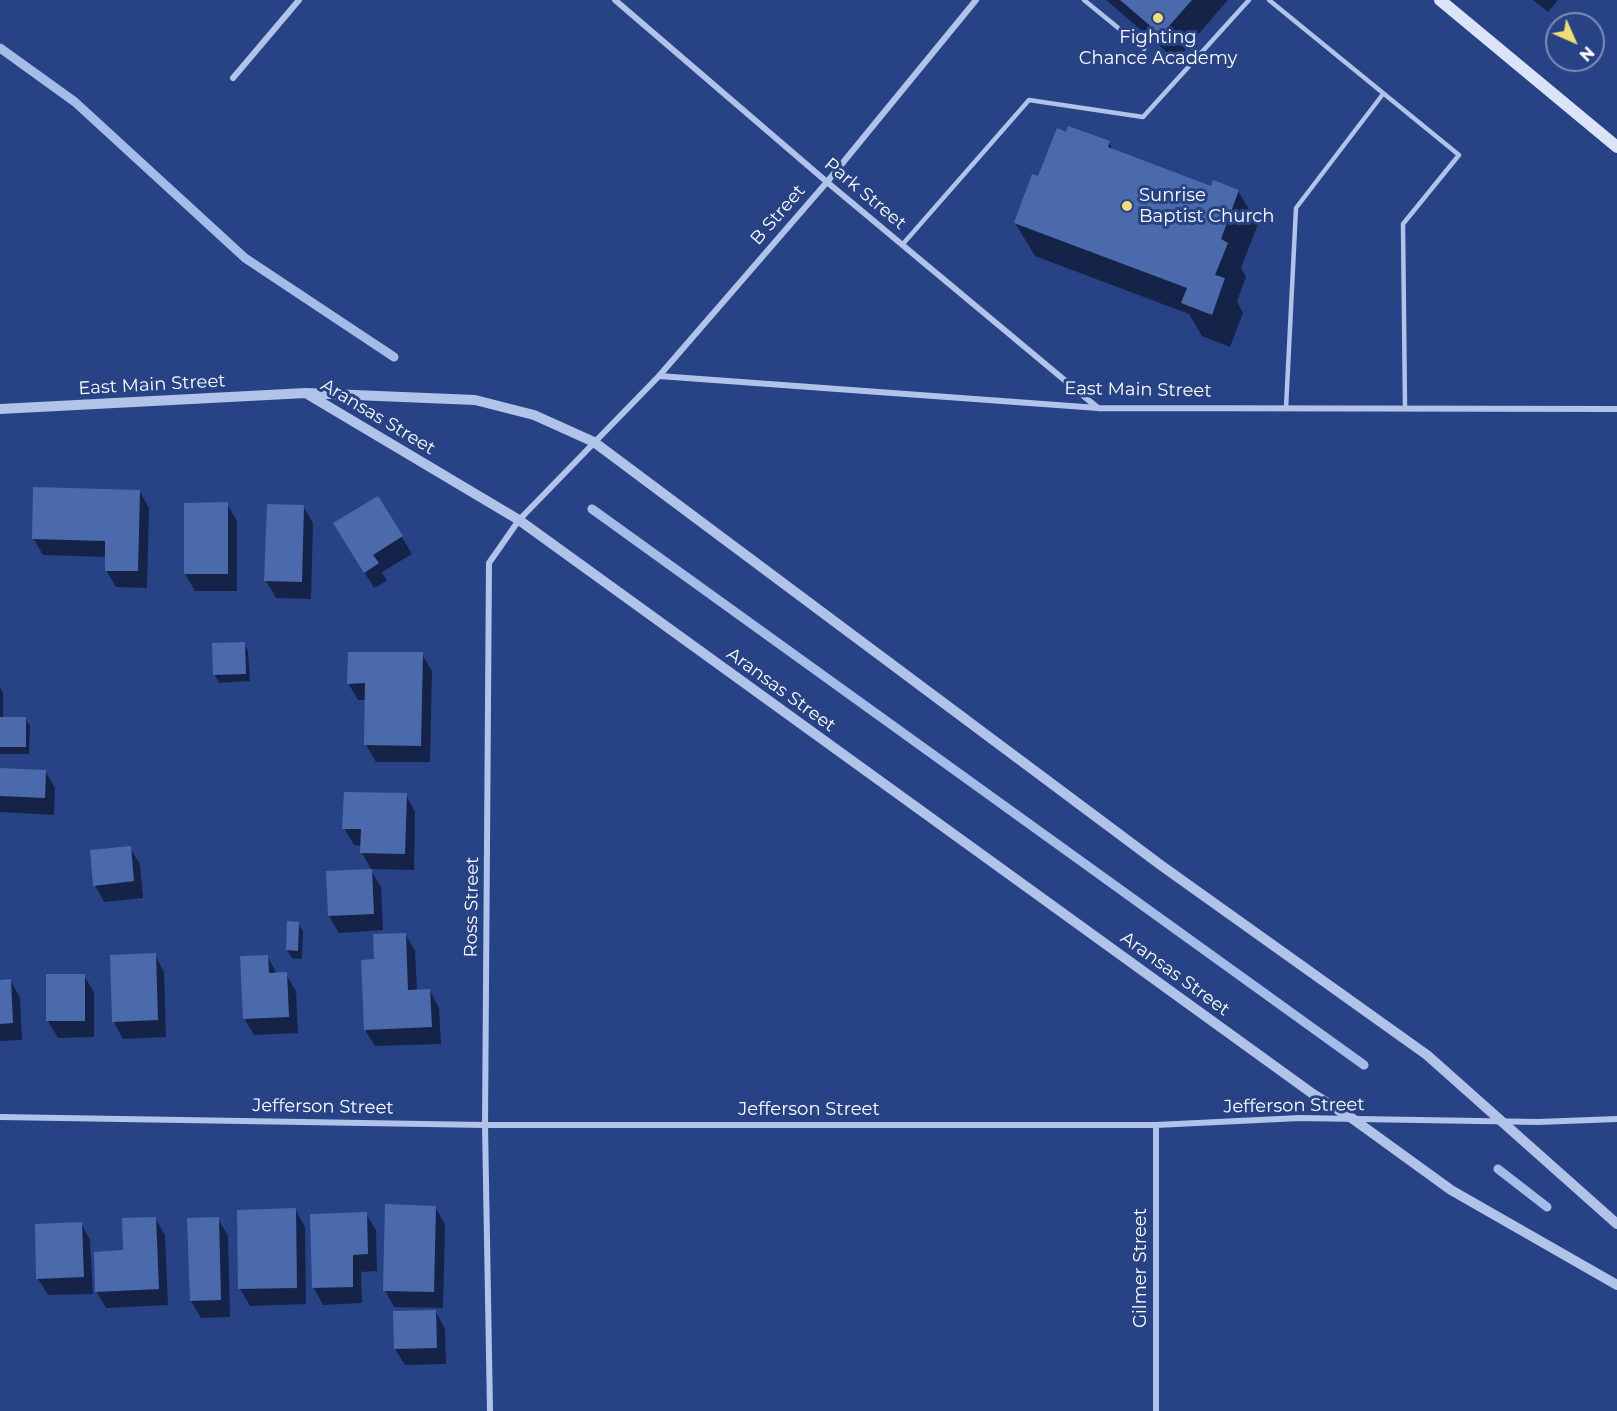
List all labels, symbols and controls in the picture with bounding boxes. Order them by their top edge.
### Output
marker: Fighting Chance Academy [1151,11,1165,25]
north arrow [1545,12,1605,72]
place label: Fighting Chance Academy [1079,27,1237,70]
text: N [1575,42,1598,65]
street label: Park Street [820,154,910,234]
street label: B Street [746,180,810,250]
place label: Sunrise Baptist Church [1139,185,1275,228]
marker: Sunrise Baptist Church [1120,199,1134,213]
street label: East Main Street [78,370,226,400]
street label: Aransas Street [317,374,439,460]
street label: East Main Street [1064,378,1212,402]
street label: Aransas Street [722,643,840,737]
street label: Ross Street [460,856,484,958]
street label: Aransas Street [1116,927,1234,1021]
street label: Jefferson Street [1223,1094,1365,1118]
street label: Jefferson Street [252,1095,394,1119]
street label: Jefferson Street [738,1099,880,1121]
street label: Gilmer Street [1130,1208,1152,1328]

